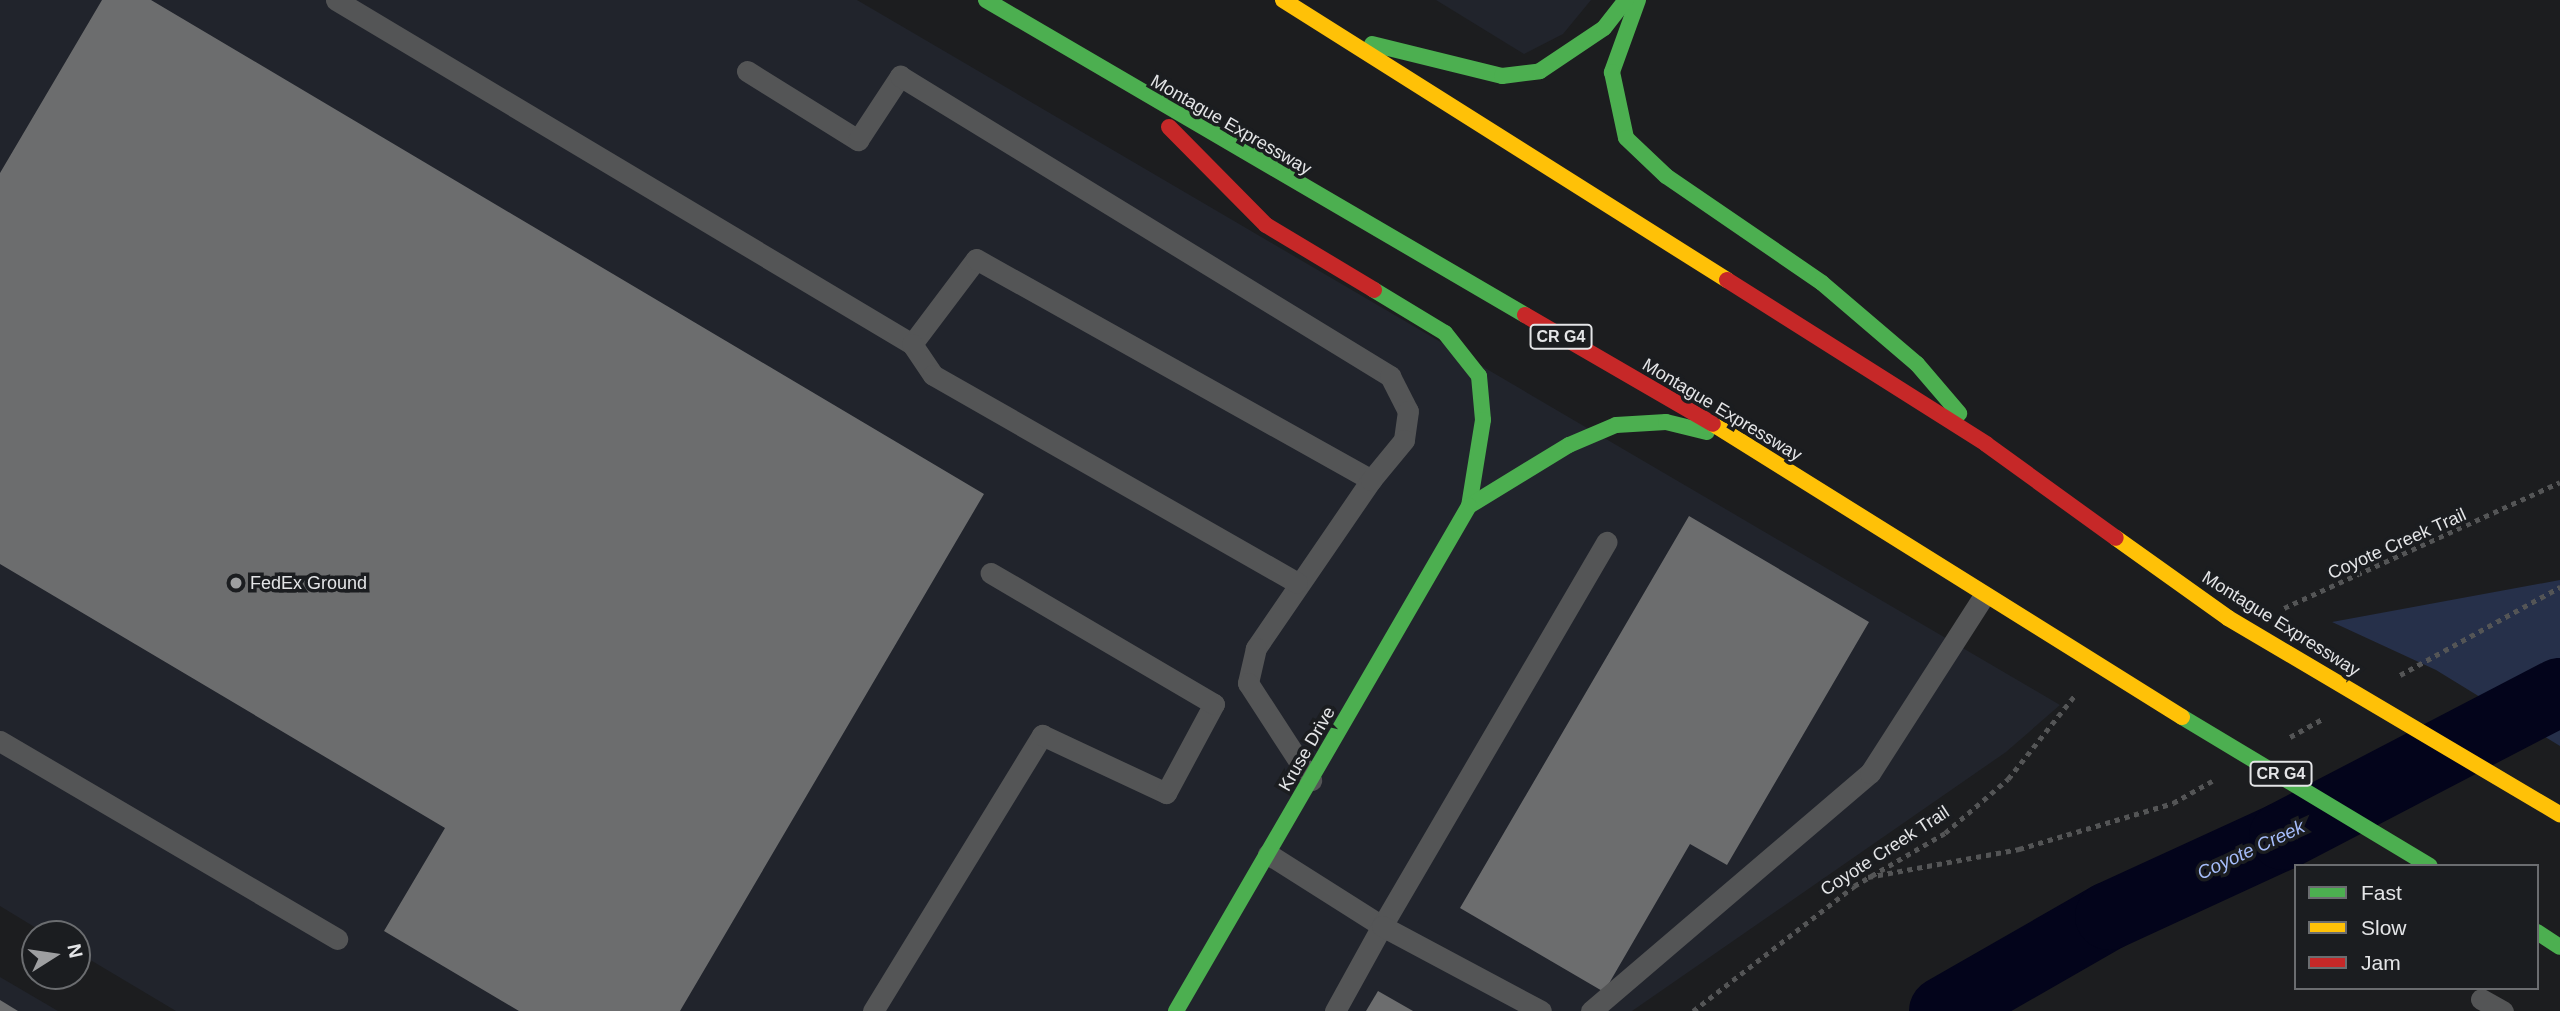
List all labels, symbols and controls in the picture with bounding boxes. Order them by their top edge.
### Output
street label: Montague Expressway [1147,70,1315,180]
road number: CR G4 [1530,324,1592,350]
street label: Montague Expressway [1638,354,1806,466]
street label: Coyote Creek Trail [2324,504,2470,584]
street label: Montague Expressway [2198,567,2364,681]
place label: FedEx Ground [250,572,367,594]
marker: FedEx Ground [228,575,244,591]
street label: Kruse Drive [1274,703,1340,795]
road number: CR G4 [2250,762,2312,786]
street label: Coyote Creek Trail [1816,801,1954,901]
water label: Coyote Creek [2194,815,2308,885]
legend [2294,864,2539,990]
text: Fast [2361,881,2402,904]
text: Slow [2361,916,2407,939]
north arrow [21,920,91,990]
text: N [63,942,87,960]
text: Jam [2361,951,2401,974]

